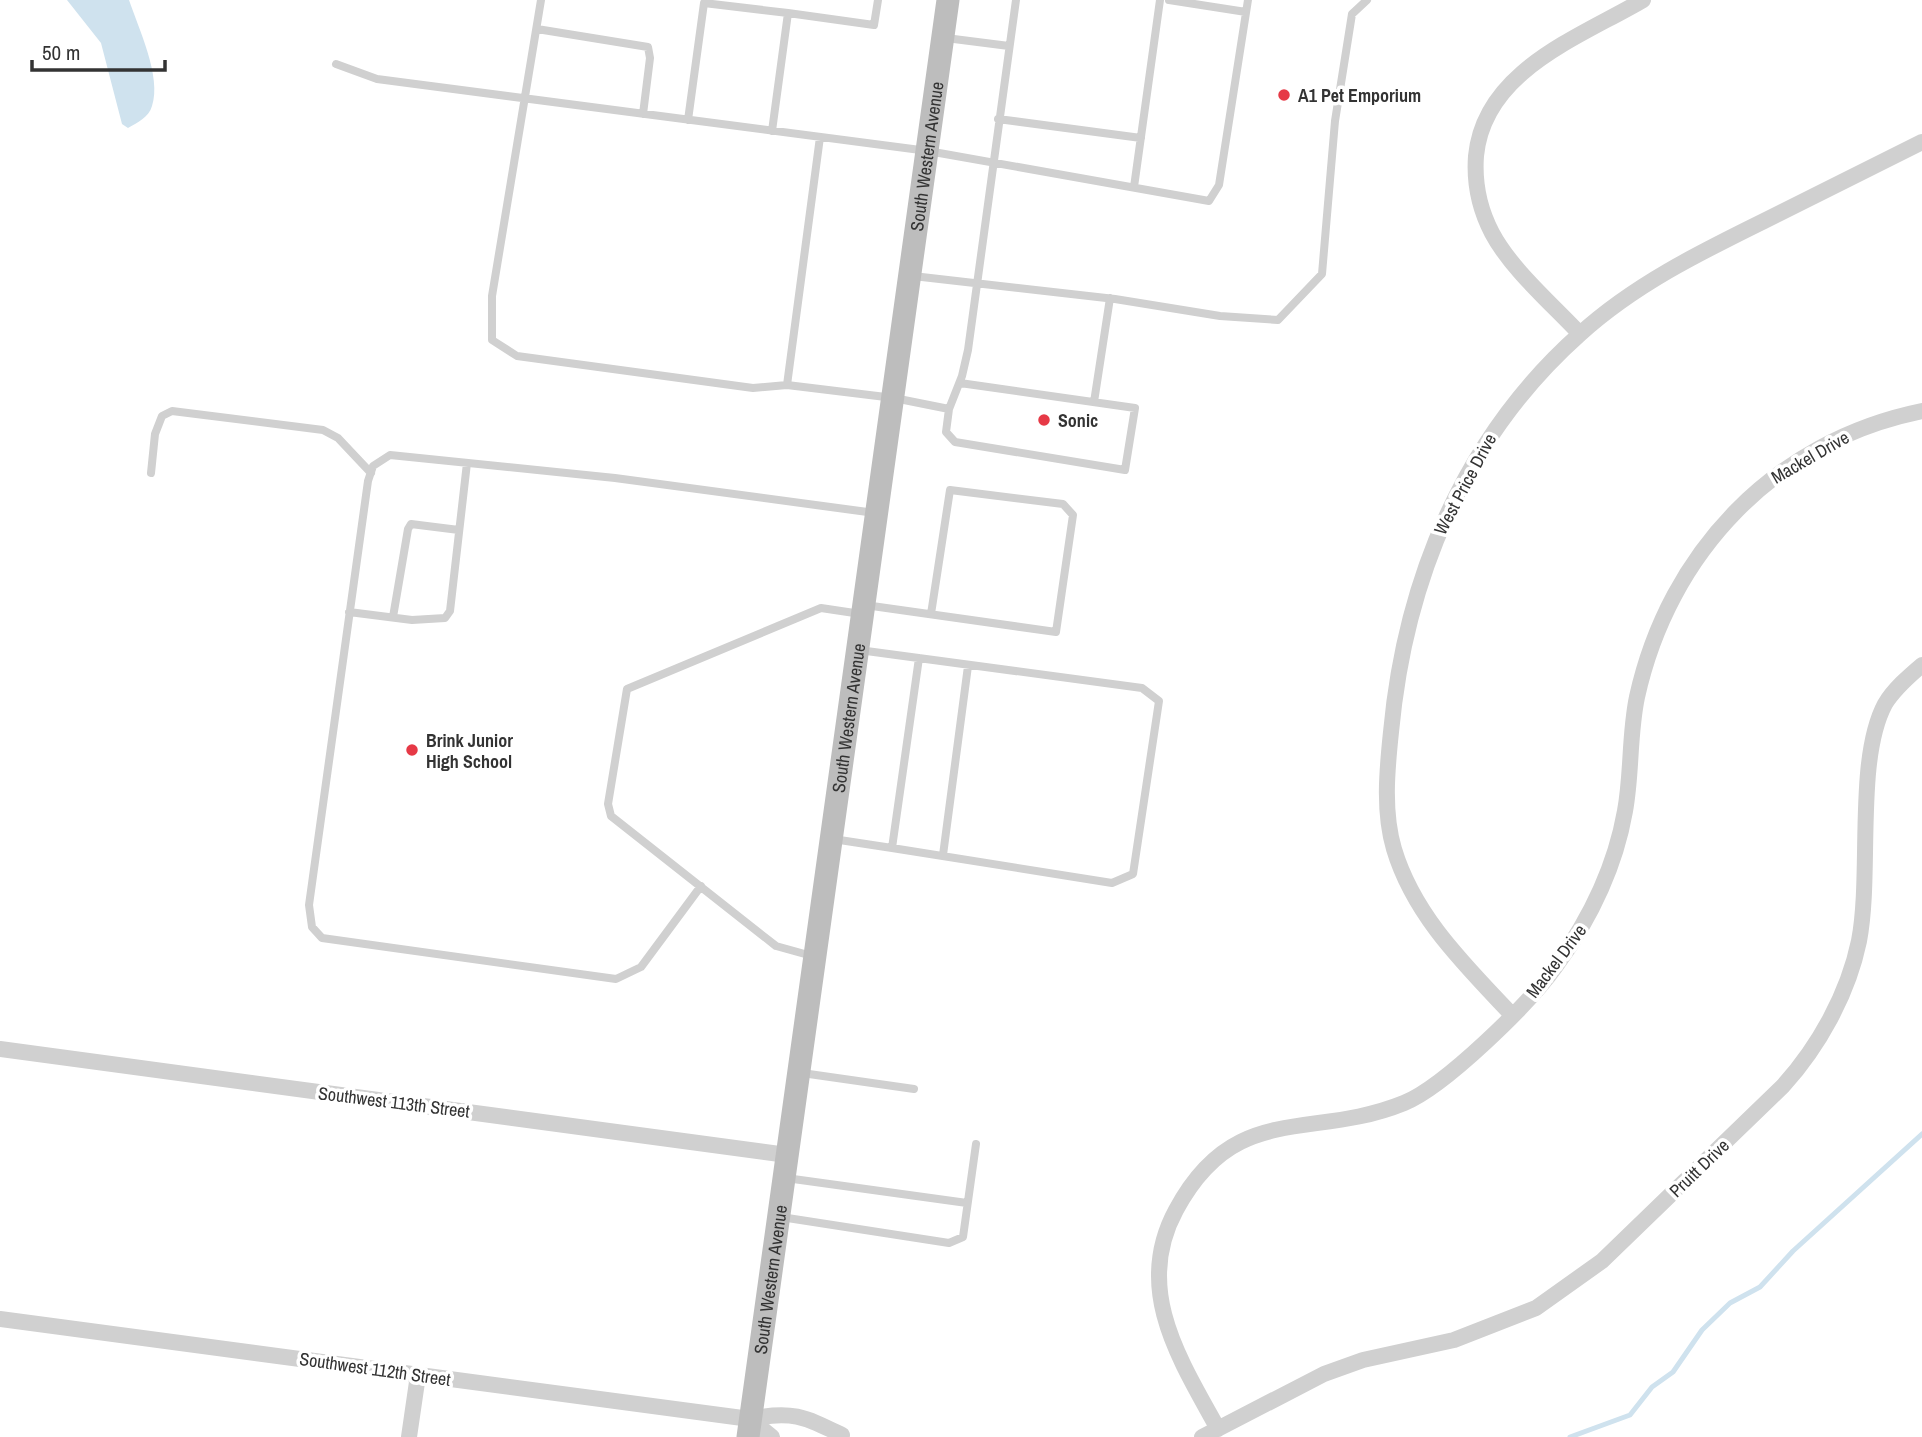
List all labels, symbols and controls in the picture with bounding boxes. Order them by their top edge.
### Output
scale bar [32,28,164,72]
text: 50 m [42,38,80,67]
street label: South Western Avenue [903,80,949,233]
place label: A1 Pet Emporium [1298,83,1421,108]
marker: A1 Pet Emporium [1276,87,1292,103]
place label: Sonic [1058,408,1098,433]
marker: Sonic [1036,412,1052,428]
street label: Mackel Drive [1766,425,1854,489]
street label: West Price Drive [1428,429,1502,539]
street label: South Western Avenue [825,642,871,794]
place label: Brink Junior High School [426,728,513,774]
marker: Brink Junior High School [404,742,420,758]
street label: Mackel Drive [1520,919,1592,1003]
street label: Southwest 113th Street [317,1080,471,1124]
street label: Pruitt Drive [1663,1133,1735,1203]
street label: South Western Avenue [747,1203,793,1356]
street label: Southwest 112th Street [298,1346,452,1392]

